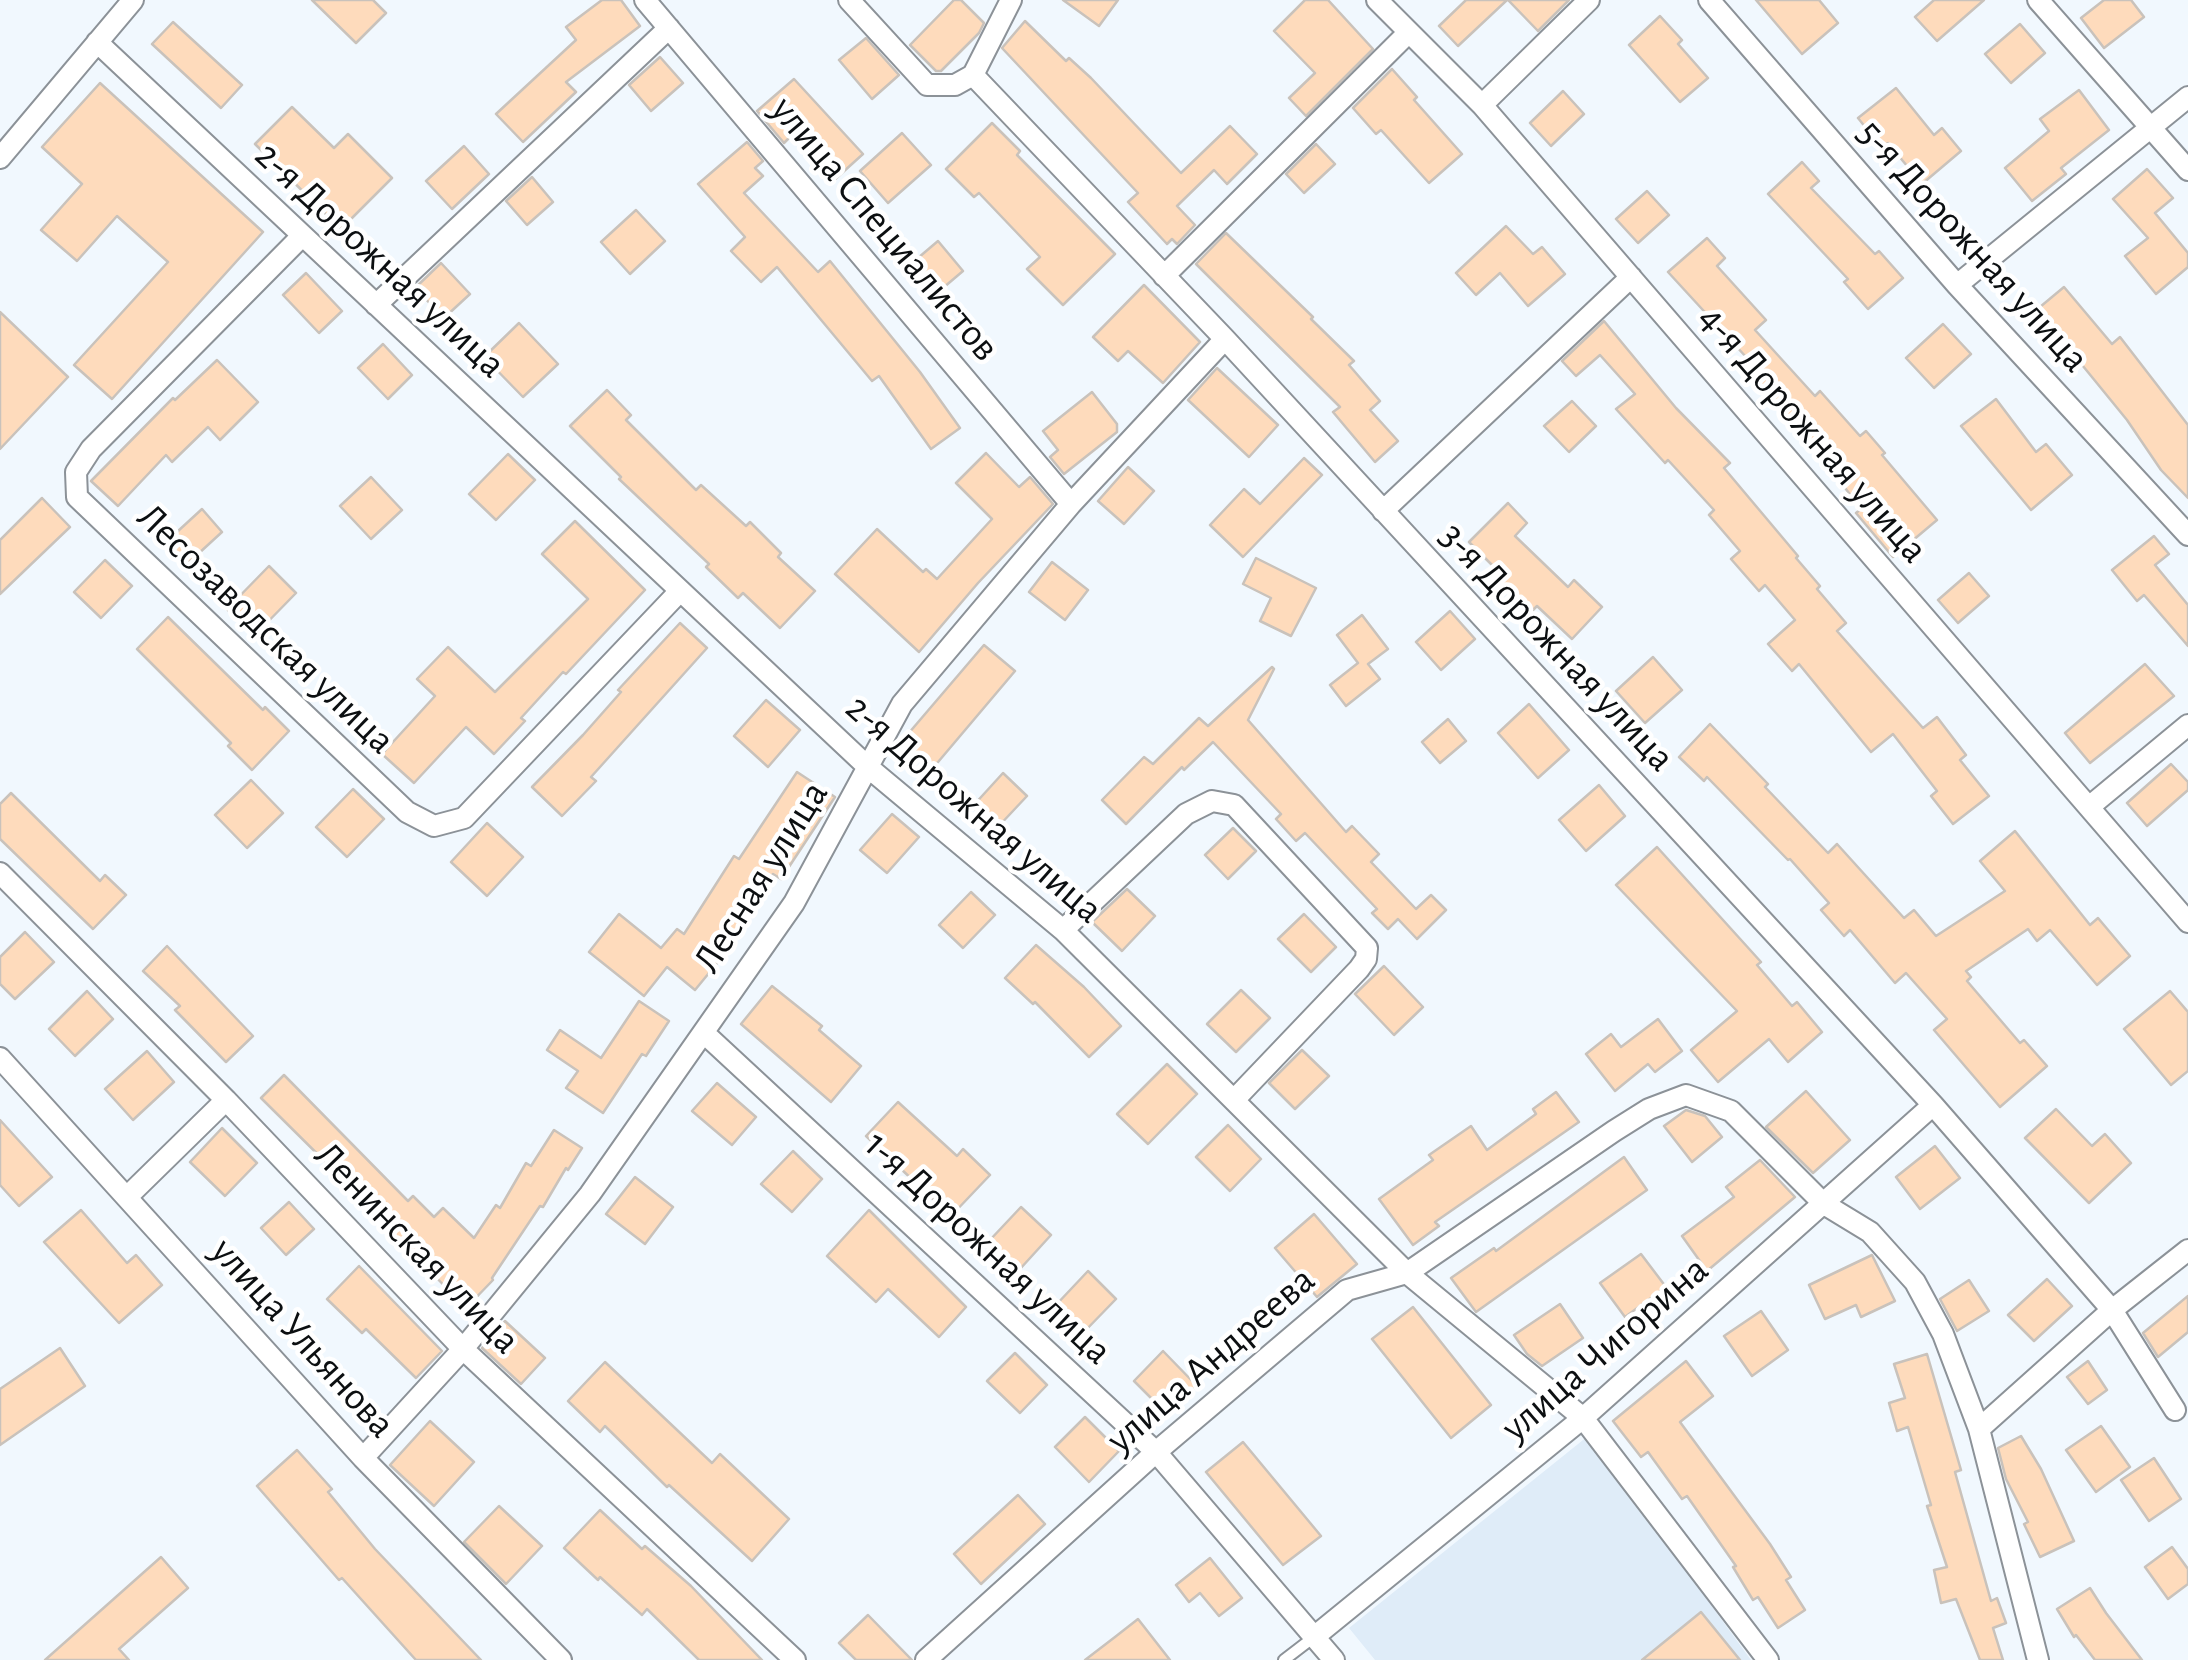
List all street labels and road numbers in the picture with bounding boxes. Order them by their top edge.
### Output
street label: улица Специалистов [760,87,1010,371]
street label: 5-я Дорожная улица [1847,110,2099,382]
street label: 2-я Дорожная улица [245,132,515,388]
street label: 4-я Дорожная улица [1688,295,1938,573]
street label: Лесозаводская улица [127,494,405,764]
street label: 3-я Дорожная улица [1429,512,1685,782]
street label: 2-я Дорожная улица [836,684,1112,934]
street label: Лесная улица [683,772,839,982]
street label: 1-я Дорожная улица [854,1121,1122,1375]
street label: Ленинская улица [304,1132,530,1364]
street label: улица Ульянова [201,1228,405,1448]
street label: улица Чигорина [1492,1246,1718,1452]
street label: улица Андреева [1097,1256,1325,1464]

